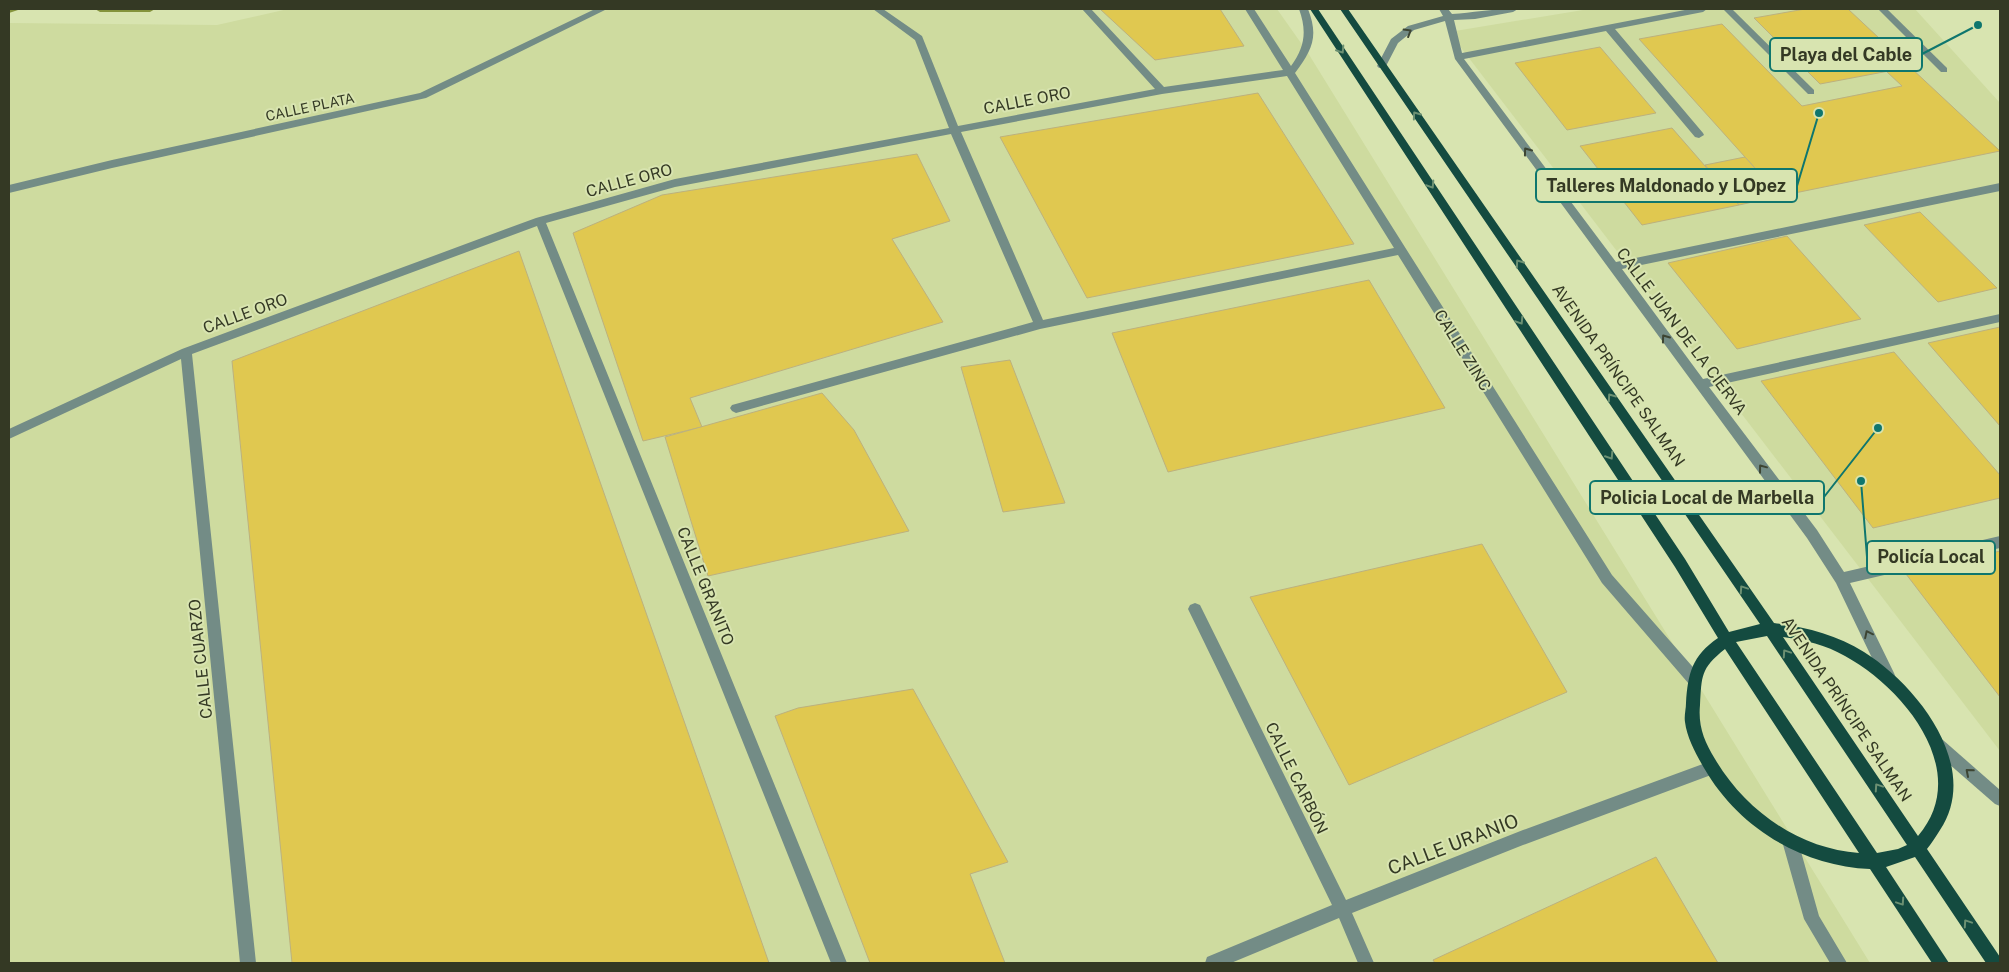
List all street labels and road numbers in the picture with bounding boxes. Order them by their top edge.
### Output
street label: CALLE ORO [982,83,1072,118]
street label: CALLE PLATA [264,90,356,124]
street label: CALLE ORO [584,160,674,201]
street label: CALLE JUAN DE LA CIERVA [1612,244,1751,419]
street label: AVENIDA PRÍNCIPE SALMAN [1548,280,1690,470]
street label: CALLE ORO [200,289,290,338]
street label: CALLE ZINC [1430,306,1495,394]
street label: CALLE GRANITO [673,524,738,648]
street label: CALLE CUARZO [185,598,216,720]
street label: AVENIDA PRÍNCIPE SALMAN [1778,613,1916,805]
street label: CALLE CARBÓN [1261,719,1333,837]
street label: CALLE URANIO [1385,809,1521,879]

